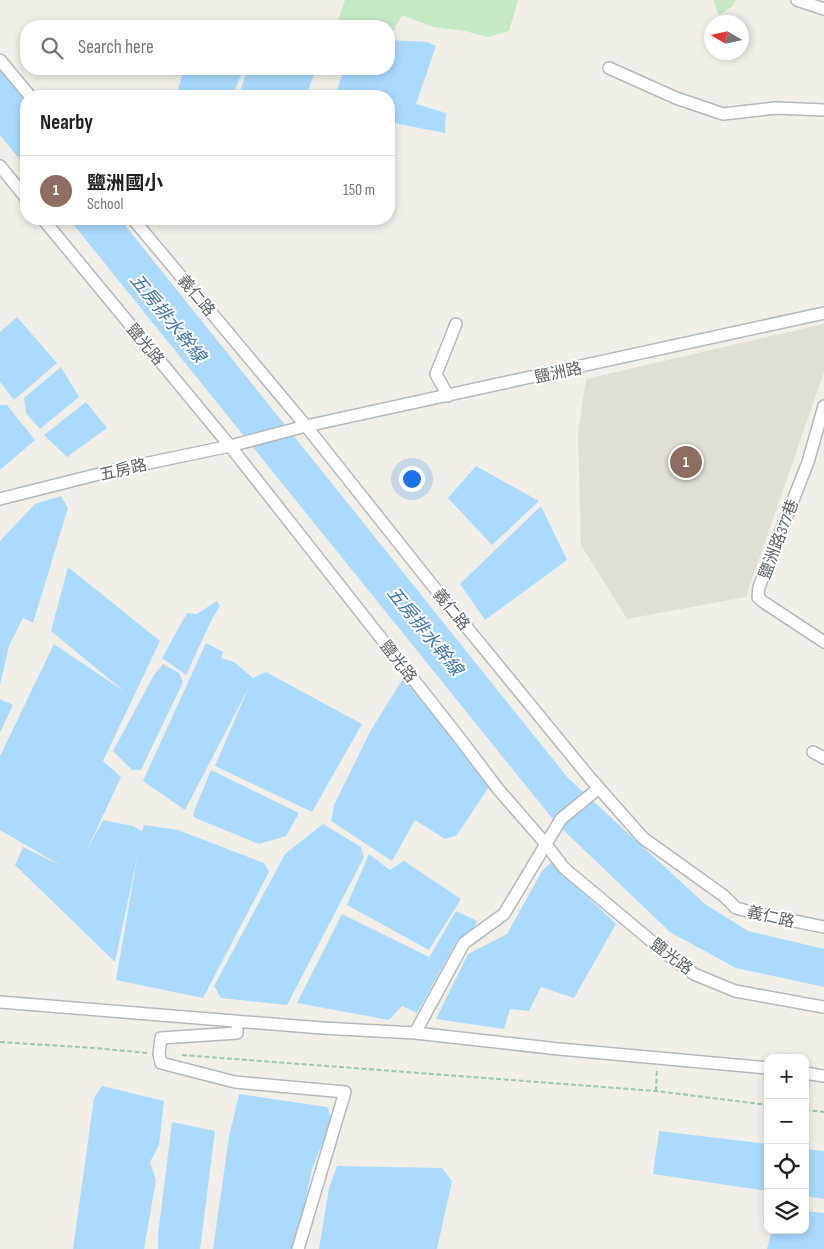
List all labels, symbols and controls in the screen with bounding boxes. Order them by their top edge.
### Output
north arrow [704,15,749,60]
search box [20,20,395,75]
icon: search [38,34,66,62]
text: Search here [78,36,154,59]
text: Nearby [40,110,93,135]
text: 鹽洲國小 [87,172,163,195]
text: 1 [53,181,59,200]
text: 150 m [343,181,375,200]
text: School [87,195,123,214]
water label: 五房排水幹線 [125,270,211,368]
street label: 義仁路 [173,271,219,320]
street label: 鹽光路 [122,320,168,369]
street label: 鹽洲路 [533,359,584,388]
pin: 1 [670,443,702,481]
street label: 五房路 [98,456,149,485]
your location [399,466,425,492]
street label: 鹽洲路377巷 [756,497,803,582]
water label: 五房排水幹線 [382,583,468,681]
street label: 義仁路 [428,585,473,635]
street label: 鹽光路 [376,637,420,687]
street label: 義仁路 [745,903,796,932]
street label: 鹽光路 [646,935,696,979]
map controls [764,1054,809,1234]
button: + [764,1054,809,1099]
button: − [764,1099,809,1144]
button: locate [764,1144,809,1189]
button: layers [764,1189,809,1234]

